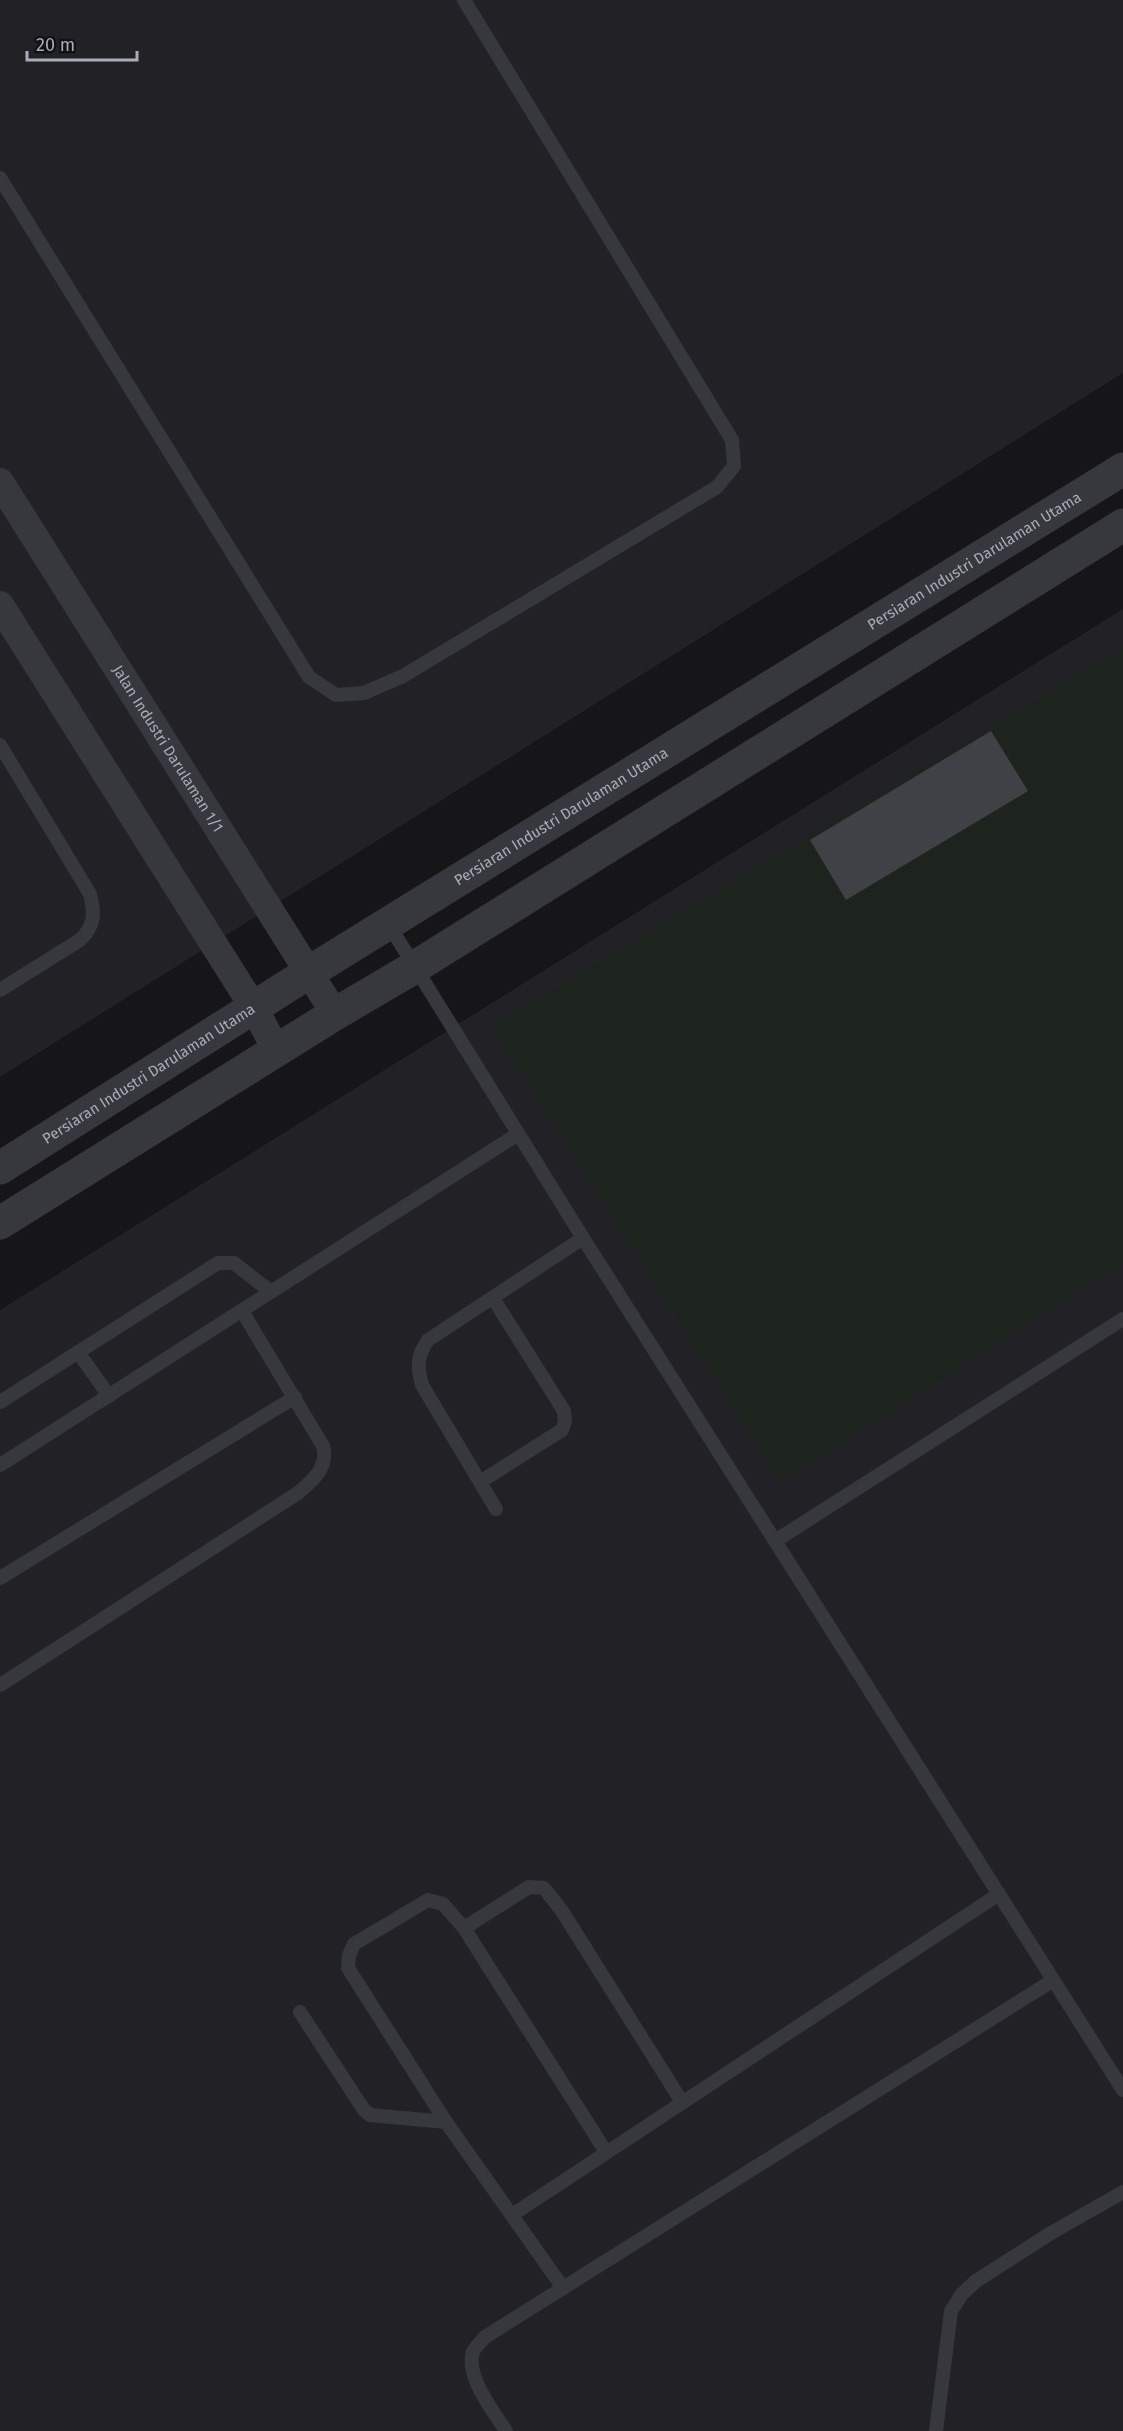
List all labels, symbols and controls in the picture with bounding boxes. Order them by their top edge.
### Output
scale bar [27,24,136,62]
text: 20 m [36,34,75,56]
street label: Persiaran Industri Darulaman Utama [864,488,1085,634]
street label: Jalan Industri Darulaman 1/1 [109,662,227,835]
street label: Persiaran Industri Darulaman Utama [451,744,671,889]
street label: Persiaran Industri Darulaman Utama [39,1000,258,1148]

